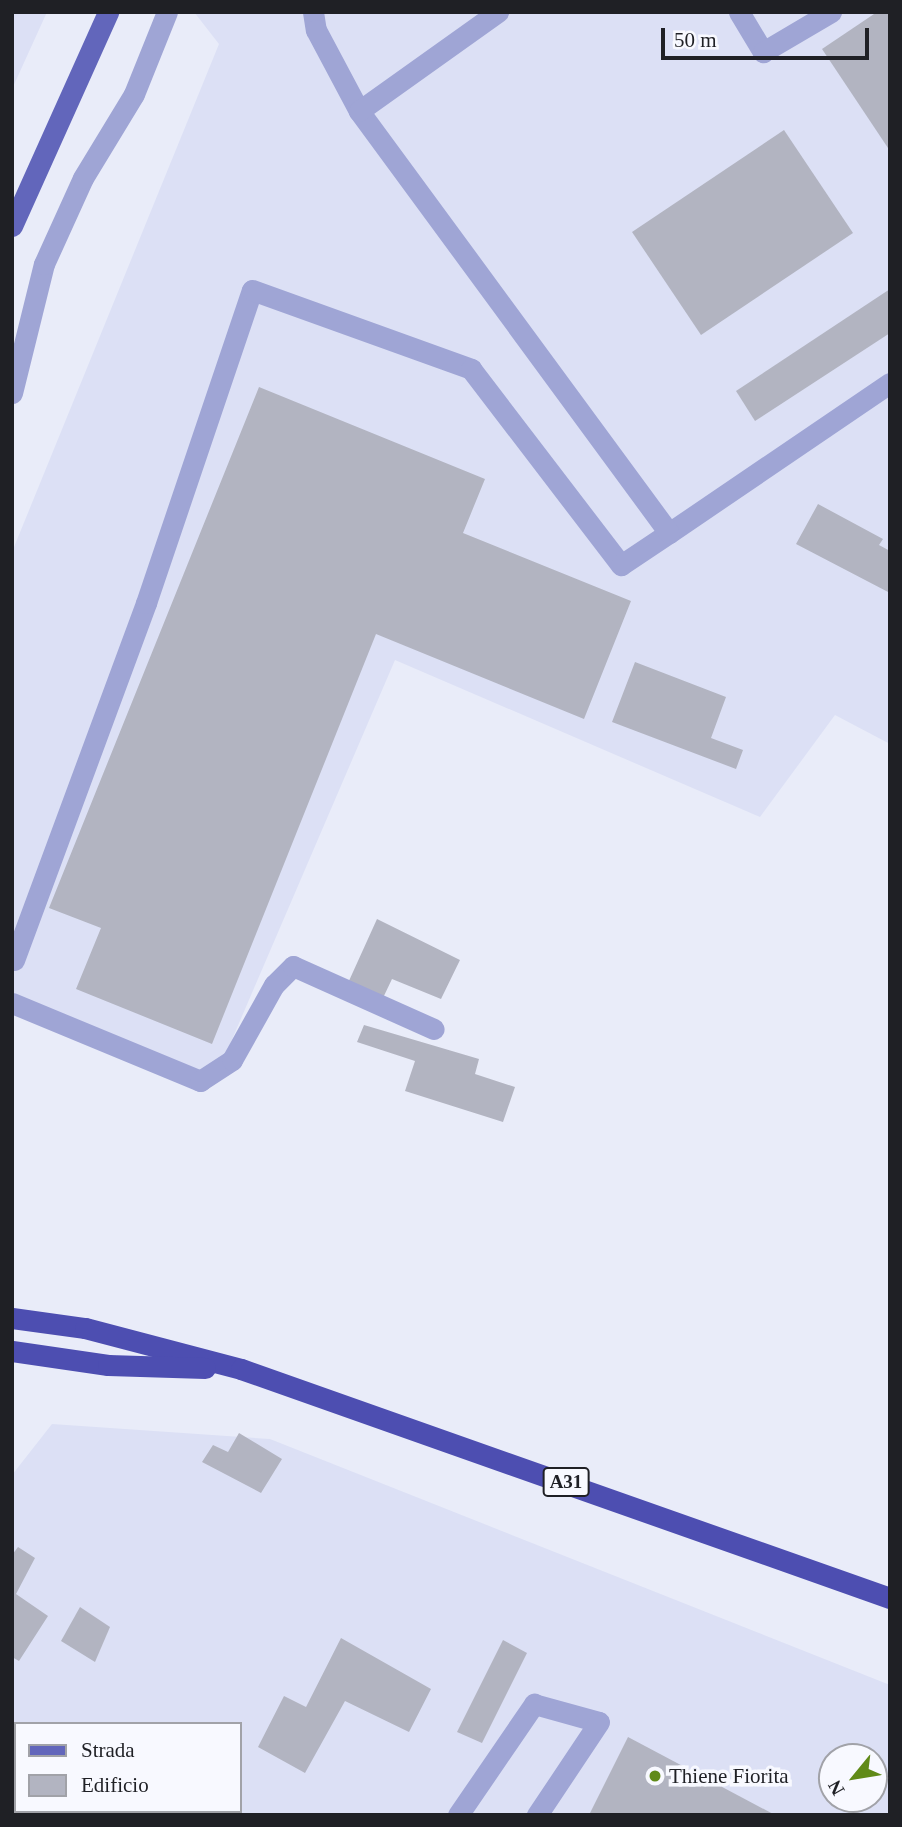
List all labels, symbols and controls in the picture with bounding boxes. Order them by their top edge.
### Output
scale bar [664,14,872,58]
text: 50 m [674,28,717,52]
road number: A31 [542,1466,590,1498]
legend [14,1722,242,1813]
text: Strada [81,1738,135,1762]
north arrow [818,1743,888,1813]
place label: Thiene Fiorita [669,1763,789,1789]
marker: Thiene Fiorita [647,1768,663,1784]
text: Edificio [81,1773,149,1797]
text: N [824,1777,849,1799]

